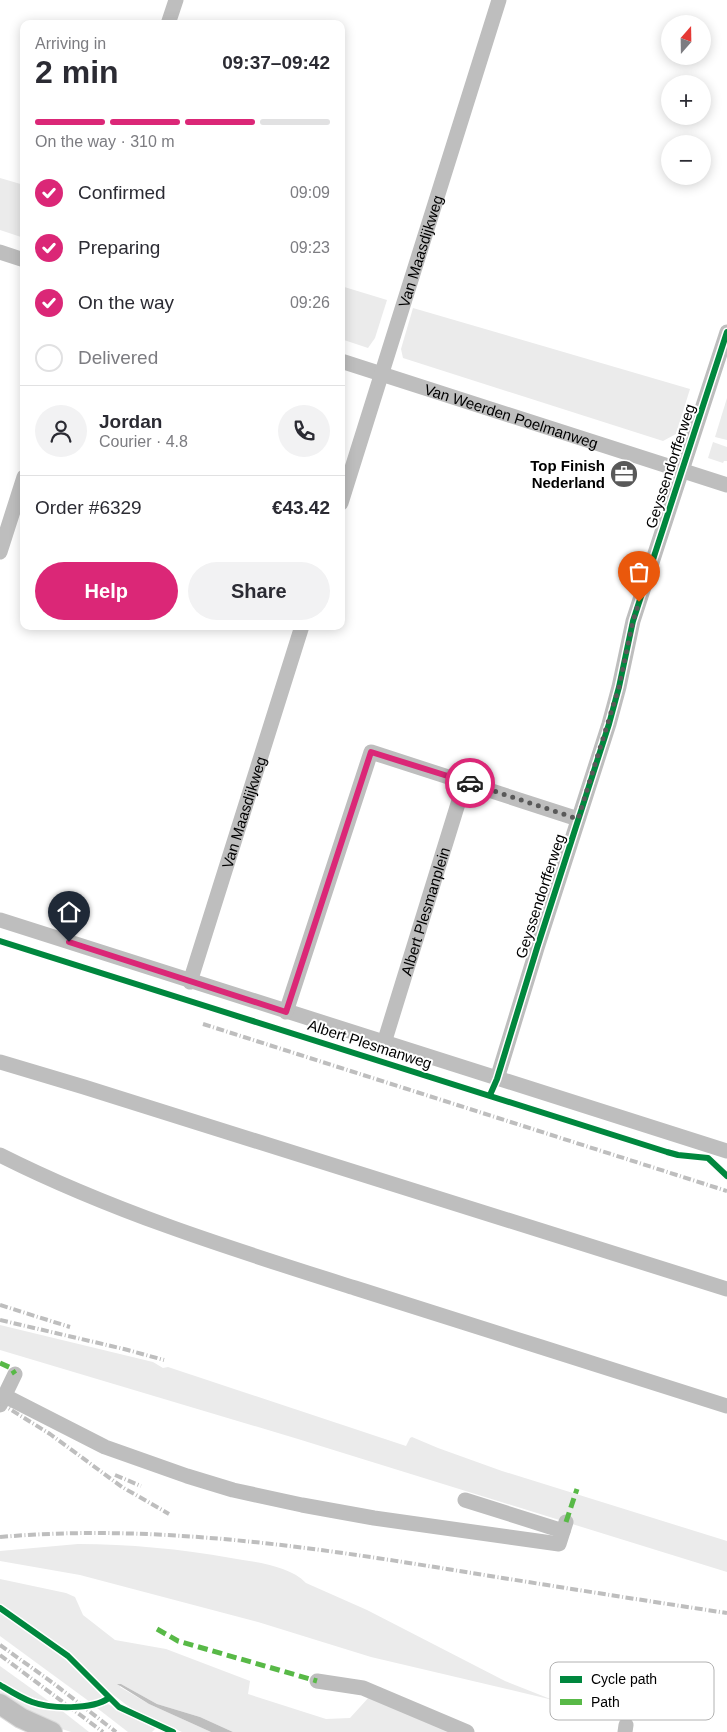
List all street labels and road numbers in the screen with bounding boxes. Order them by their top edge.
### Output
street label: Van Maasdijkweg [395,193,446,309]
street label: Van Weerden Poelmanweg [423,380,600,452]
street label: Geyssendorfferweg [642,402,698,530]
street label: Van Maasdijkweg [218,754,269,870]
street label: Geyssendorfferweg [512,832,568,960]
street label: Albert Plesmanplein [397,845,453,977]
street label: Albert Plesmanweg [306,1016,434,1072]

